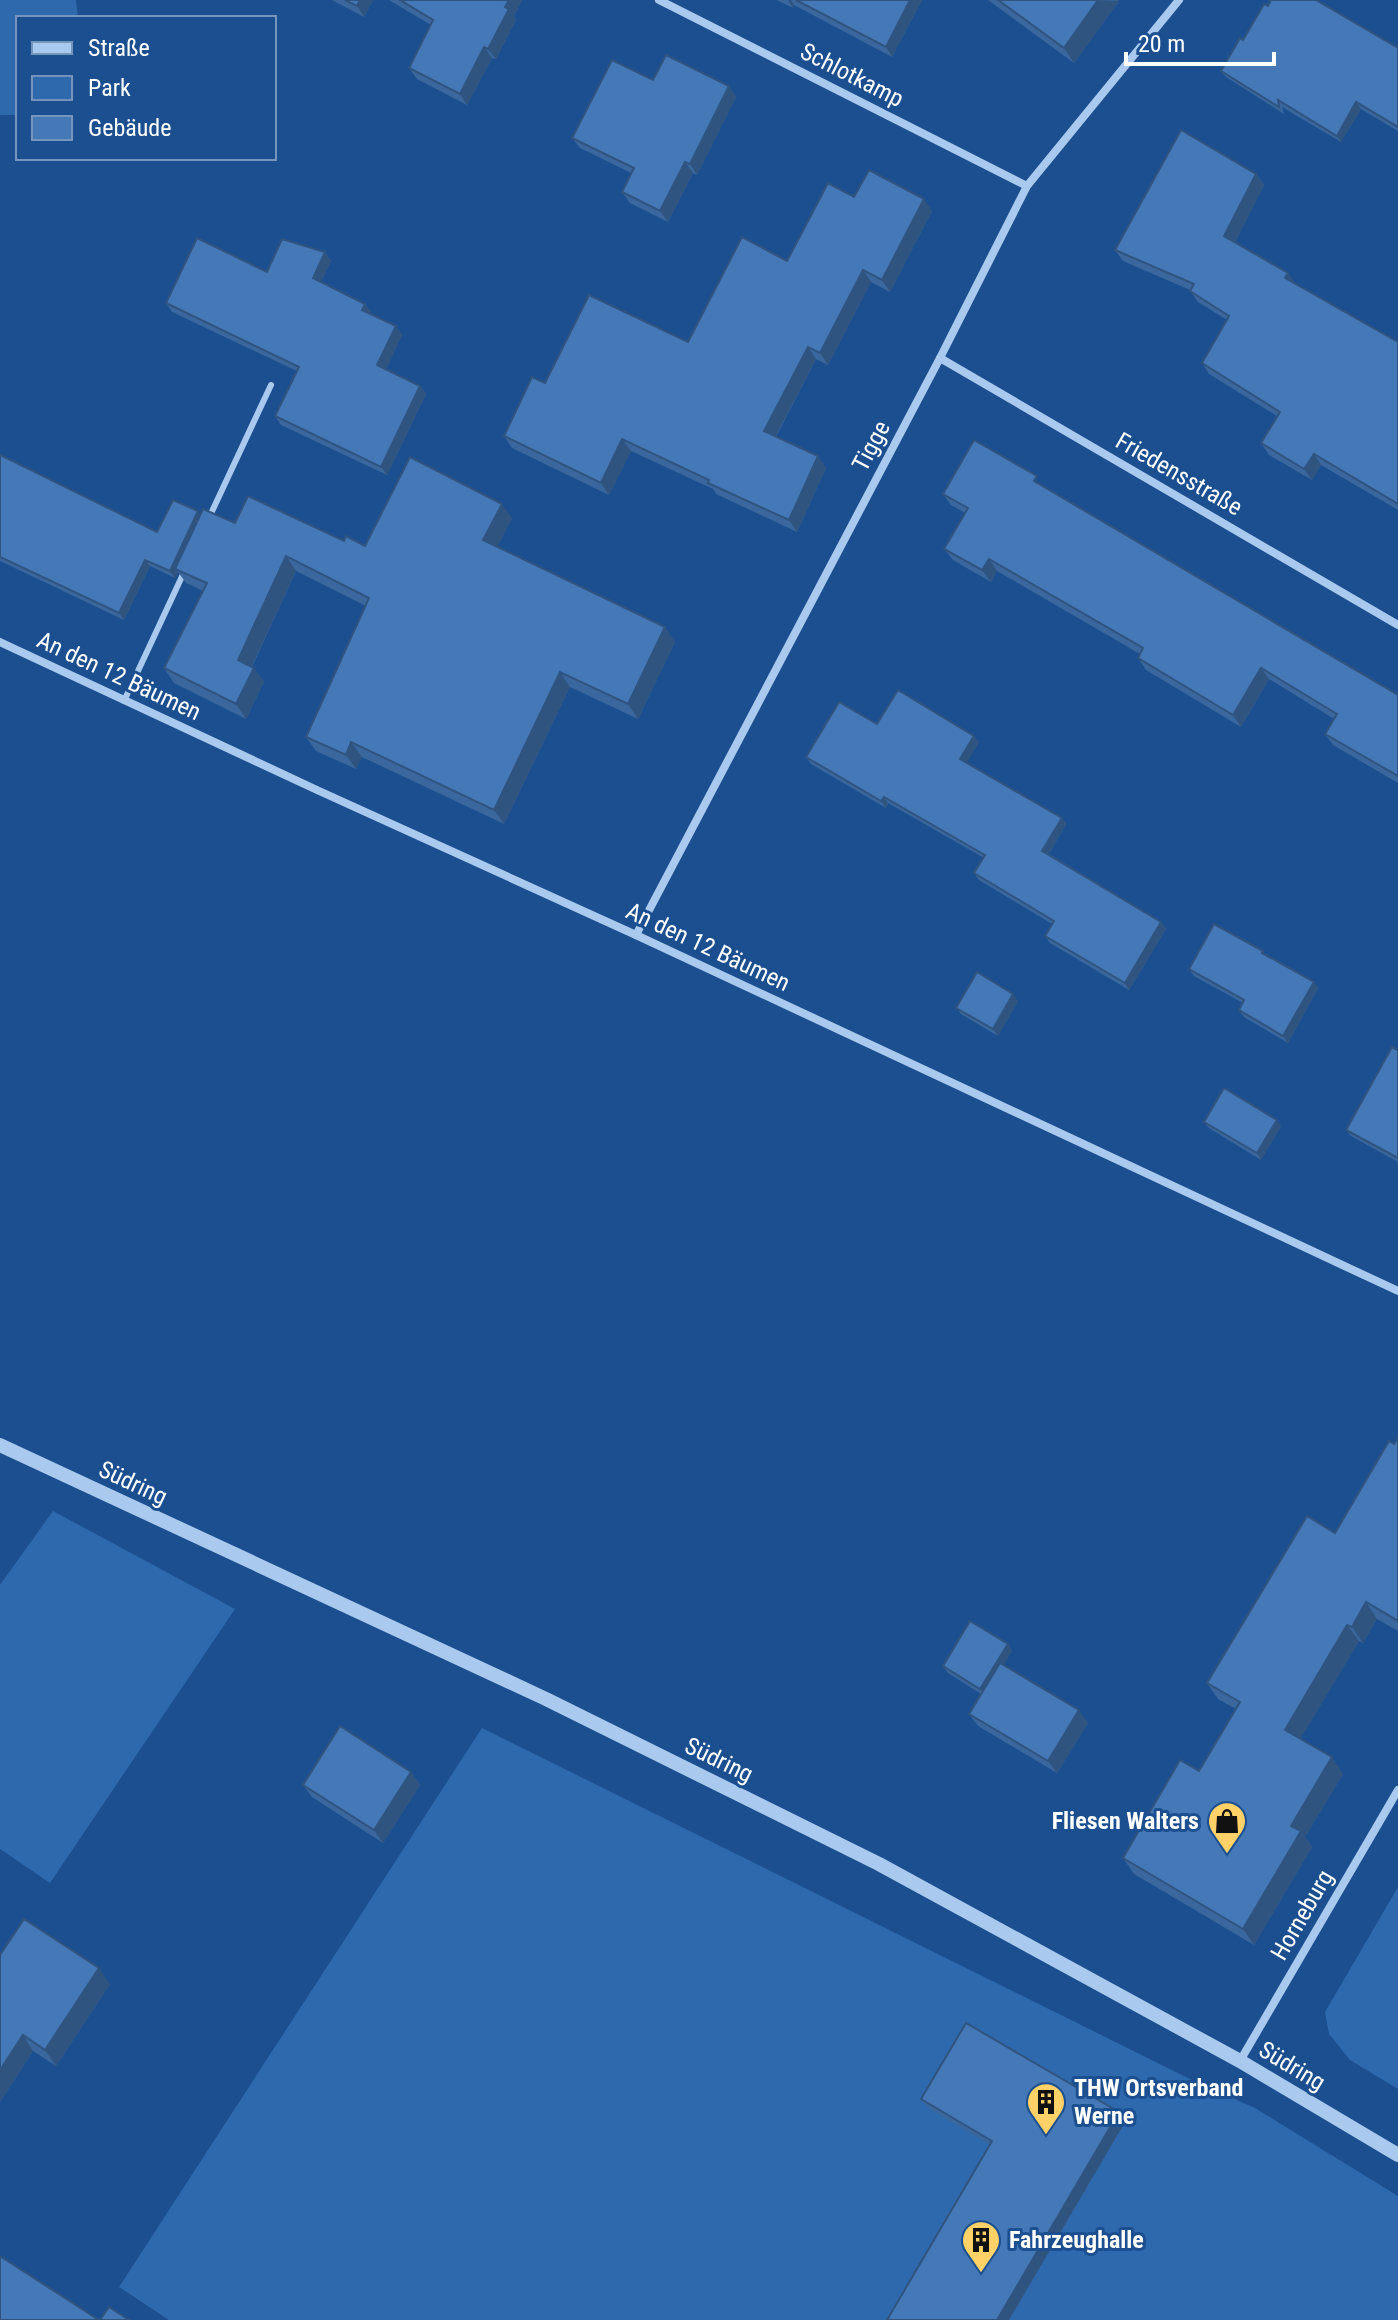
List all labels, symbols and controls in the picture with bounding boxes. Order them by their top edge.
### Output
legend [16,16,276,160]
scale bar [1126,16,1274,66]
text: 20 m [1138,30,1185,58]
text: Straße [88,34,150,62]
street label: Schlotkamp [796,37,908,113]
text: Park [88,74,131,102]
text: Gebäude [88,114,172,142]
street label: Tigge [846,416,896,476]
street label: Friedensstraße [1111,427,1247,521]
street label: An den 12 Bäumen [33,626,205,726]
street label: An den 12 Bäumen [622,897,794,997]
street label: Südring [94,1455,172,1511]
street label: Südring [680,1732,758,1788]
shop icon: Fliesen Walters [1206,1800,1248,1855]
place label: Fliesen Walters [1052,1807,1199,1835]
street label: Horneburg [1265,1865,1339,1965]
street label: Südring [1254,2035,1330,2097]
place label: THW Ortsverband Werne [1074,2074,1244,2130]
building icon: THW Ortsverband Werne [1025,2081,1067,2136]
building icon: Fahrzeughalle [960,2219,1002,2274]
place label: Fahrzeughalle [1009,2226,1144,2254]

